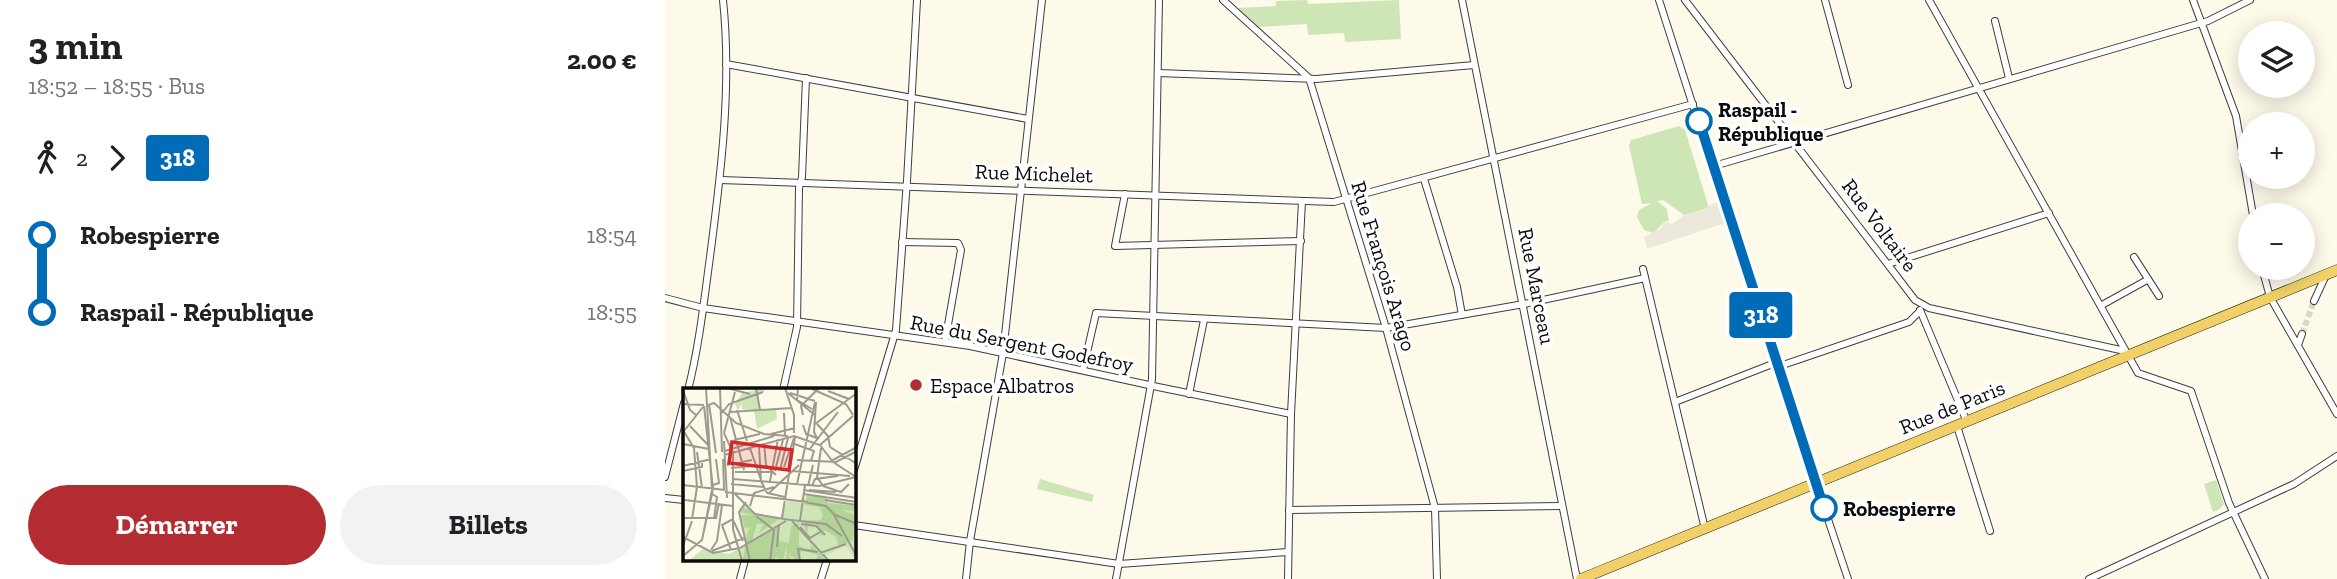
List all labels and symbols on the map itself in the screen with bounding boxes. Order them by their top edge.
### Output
place label: Raspail - République [1718,97,1824,146]
marker: Raspail - République [1686,108,1712,134]
street label: Rue Michelet [974,158,1094,188]
street label: Rue Voltaire [1837,174,1923,276]
street label: Rue François Arago [1346,178,1422,354]
street label: Rue Marceau [1513,226,1561,347]
line badge: 318 [1721,292,1801,338]
street label: Rue du Sergent Godefroy [908,309,1136,377]
place label: Espace Albatros [930,373,1074,398]
street label: Rue de Paris [1896,375,2008,439]
marker: Espace Albatros [908,377,924,393]
inset map [683,388,856,562]
marker: Robespierre [1811,495,1837,521]
place label: Robespierre [1843,496,1956,521]

